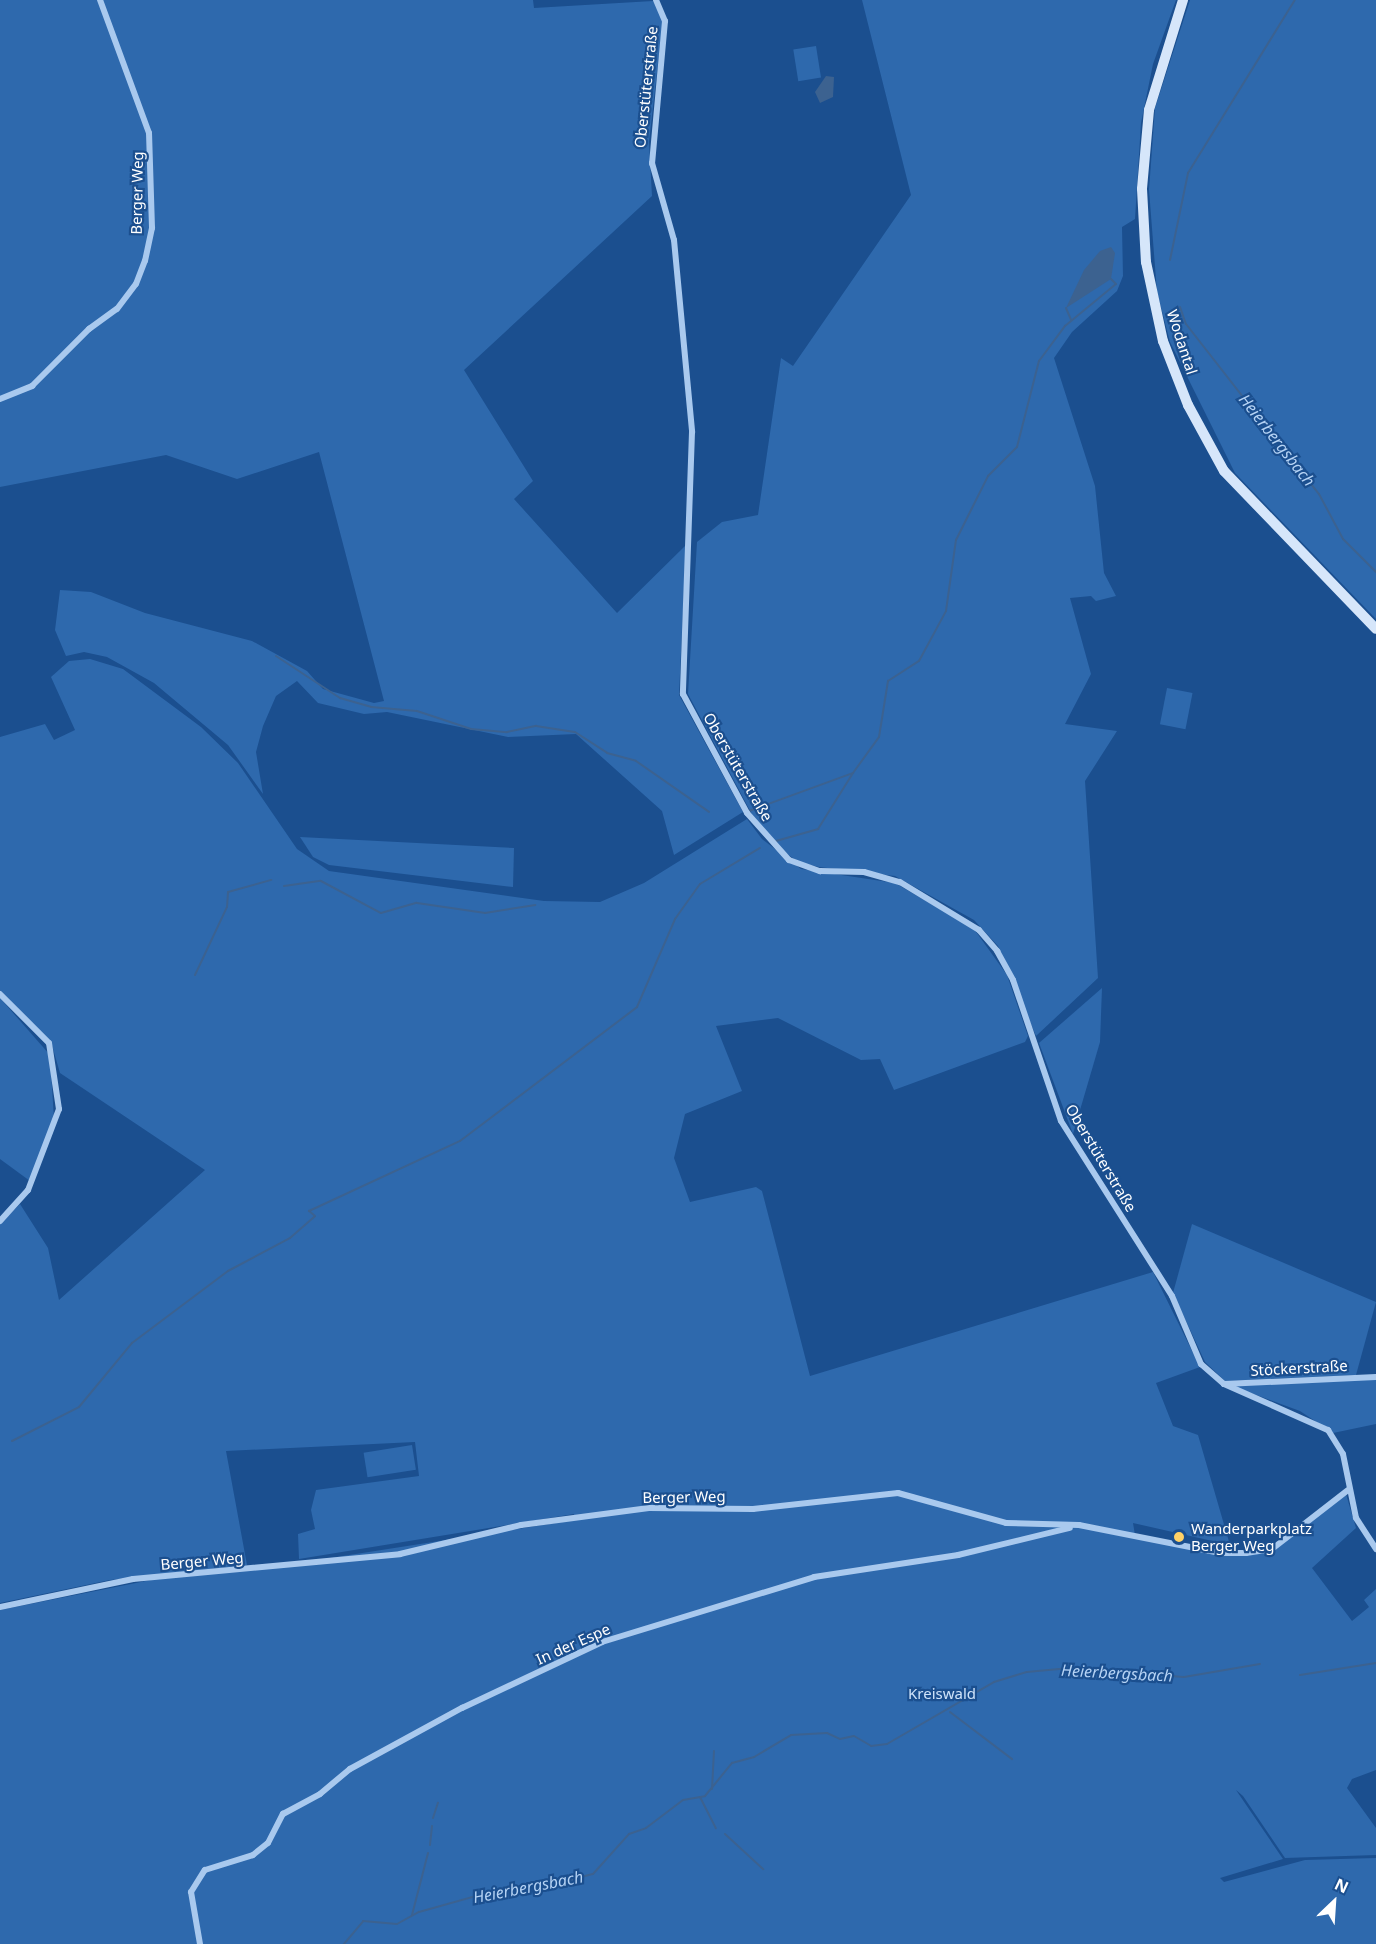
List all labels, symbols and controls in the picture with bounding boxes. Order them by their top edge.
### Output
street label: Oberstüterstraße [631,25,661,149]
street label: Berger Weg [127,151,147,235]
street label: Wodantal [1163,307,1201,377]
water label: Heierbergsbach [1235,390,1319,490]
street label: Oberstüterstraße [700,710,776,824]
street label: Oberstüterstraße [1062,1101,1140,1215]
street label: Stöckerstraße [1250,1356,1348,1380]
street label: Berger Weg [642,1487,726,1507]
place label: Wanderparkplatz Berger Weg [1191,1519,1312,1554]
marker: Wanderparkplatz Berger Weg [1172,1530,1186,1544]
street label: Berger Weg [160,1548,244,1574]
street label: In der Espe [533,1620,613,1668]
water label: Heierbergsbach [1061,1660,1173,1686]
park label: Kreiswald [908,1685,976,1703]
water label: Heierbergsbach [471,1867,585,1907]
north arrow [1304,1872,1364,1932]
text: N [1331,1873,1352,1898]

